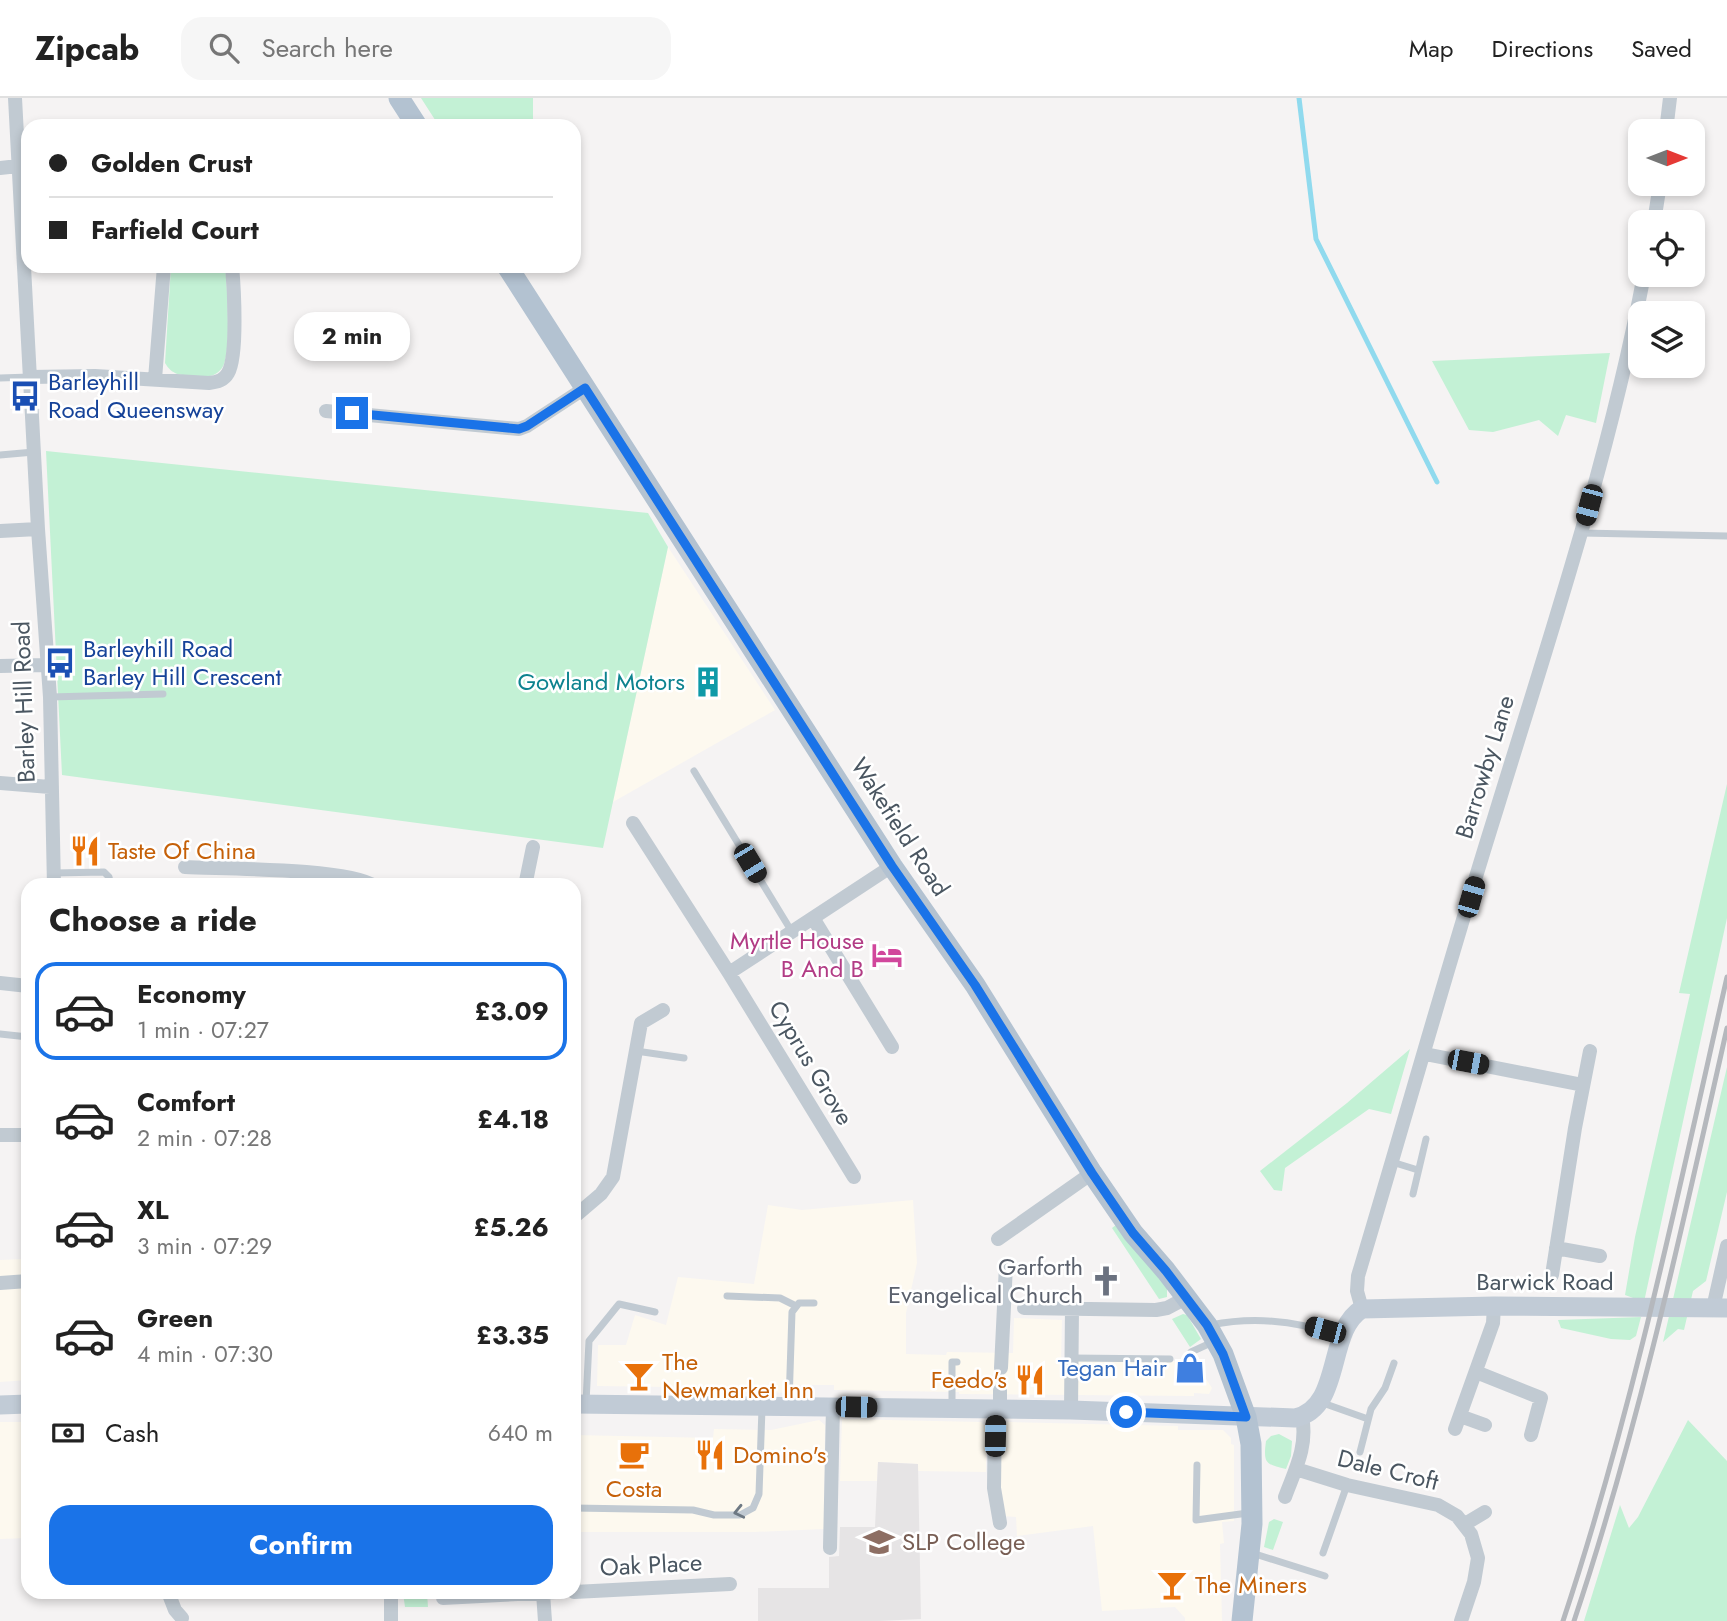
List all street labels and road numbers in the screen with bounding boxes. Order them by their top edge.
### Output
street label: Barley Hill Road [3,621,44,784]
street label: Barrowby Lane [1446,691,1523,843]
street label: Wakefield Road [842,750,958,903]
street label: Cyprus Grove [760,994,863,1132]
street label: Barwick Road [1476,1264,1614,1299]
street label: Dale Croft [1334,1440,1443,1499]
street label: Oak Place [599,1544,703,1585]

